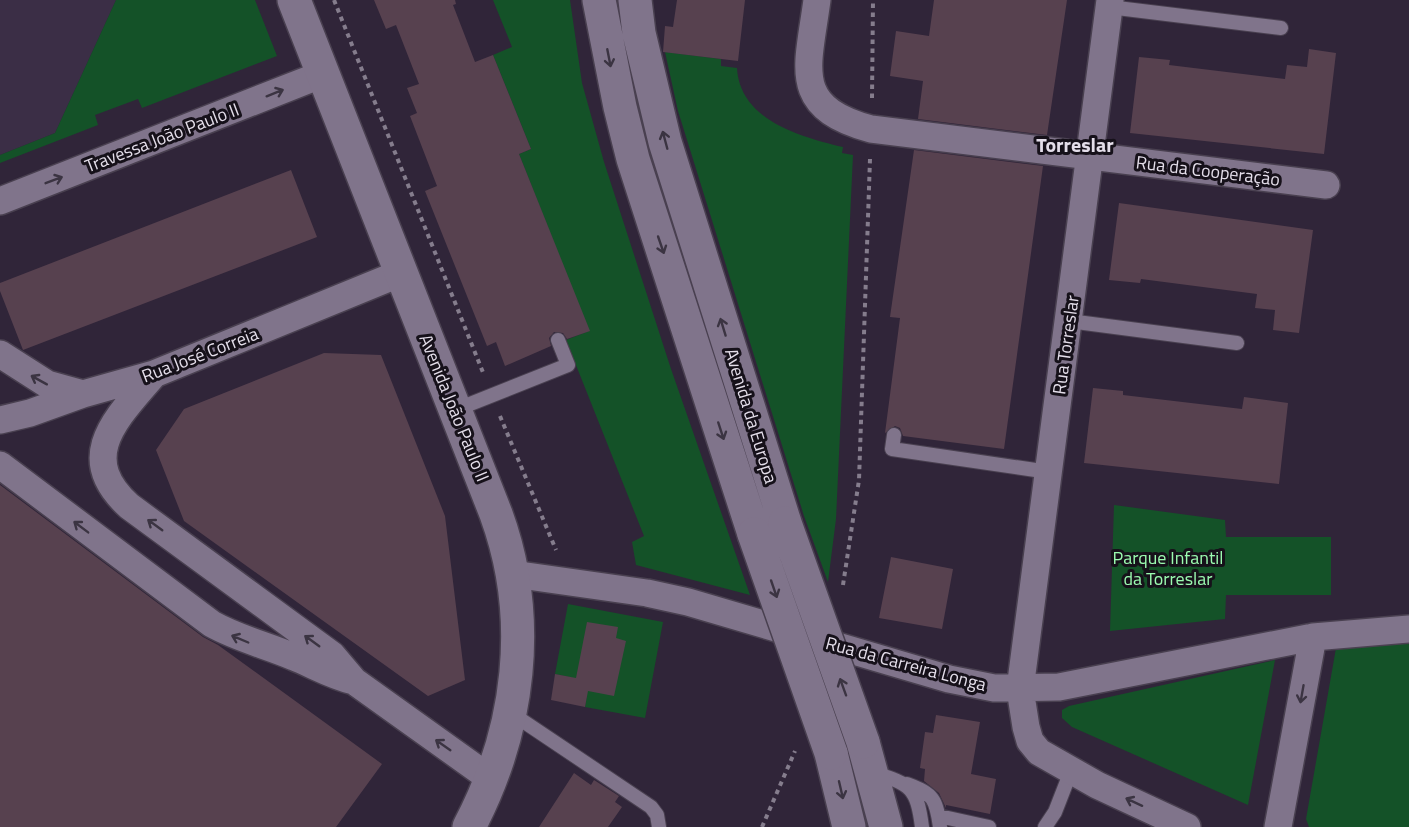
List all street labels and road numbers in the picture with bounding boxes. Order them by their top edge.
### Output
street label: Travessa João Paulo II [81,96,243,179]
street label: Rua da Cooperação [1135,148,1282,193]
street label: Rua Torreslar [1045,294,1086,396]
street label: Rua José Correia [138,320,262,389]
street label: Avenida João Paulo II [413,330,496,486]
street label: Avenida da Europa [718,345,785,487]
street label: Rua da Carreira Longa [823,629,989,698]

